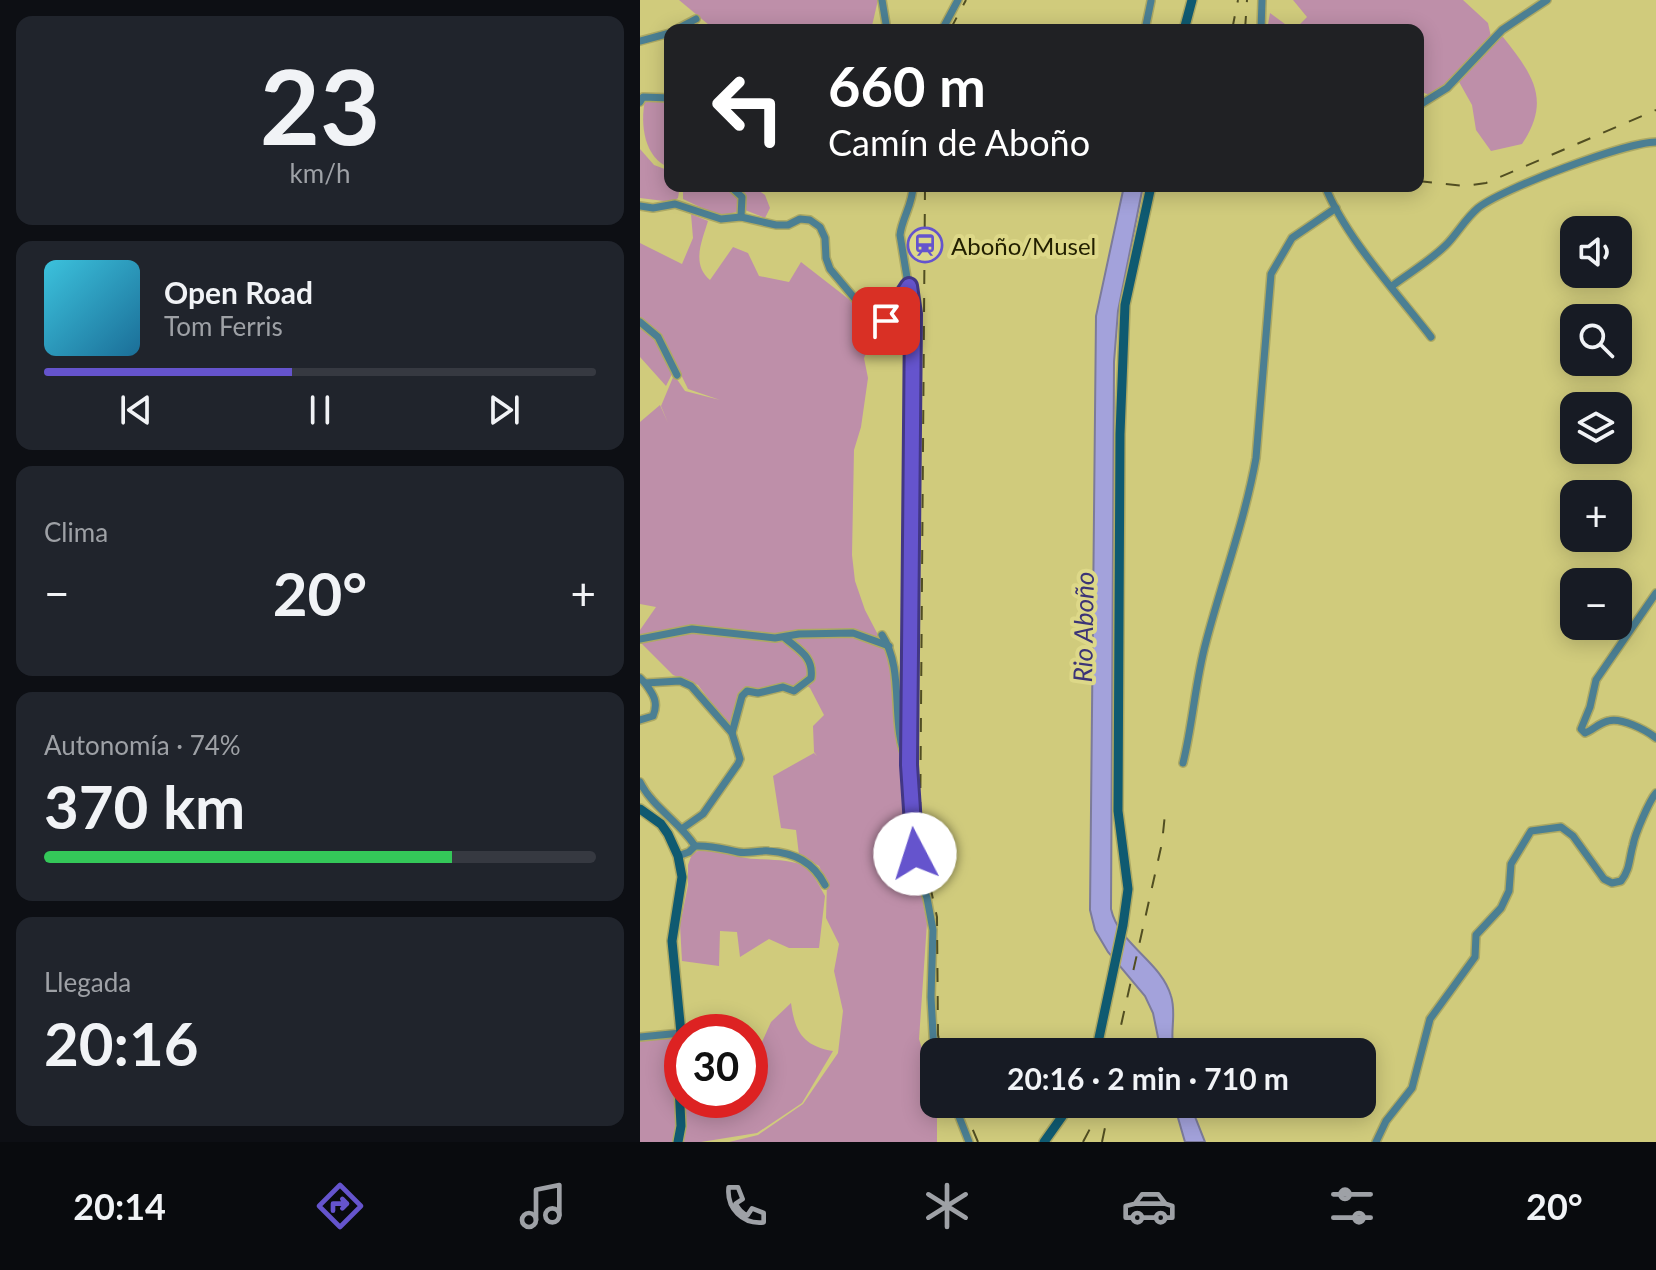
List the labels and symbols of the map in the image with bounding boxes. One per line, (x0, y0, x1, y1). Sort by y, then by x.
station icon: Aboño/Musel (906, 226, 944, 264)
place label: Aboño/Musel (951, 231, 1096, 260)
pin (852, 287, 920, 355)
water label: Rio Aboño (1066, 571, 1100, 683)
position arrow (873, 812, 957, 896)
speed limit sign: 30 (664, 1014, 768, 1118)

